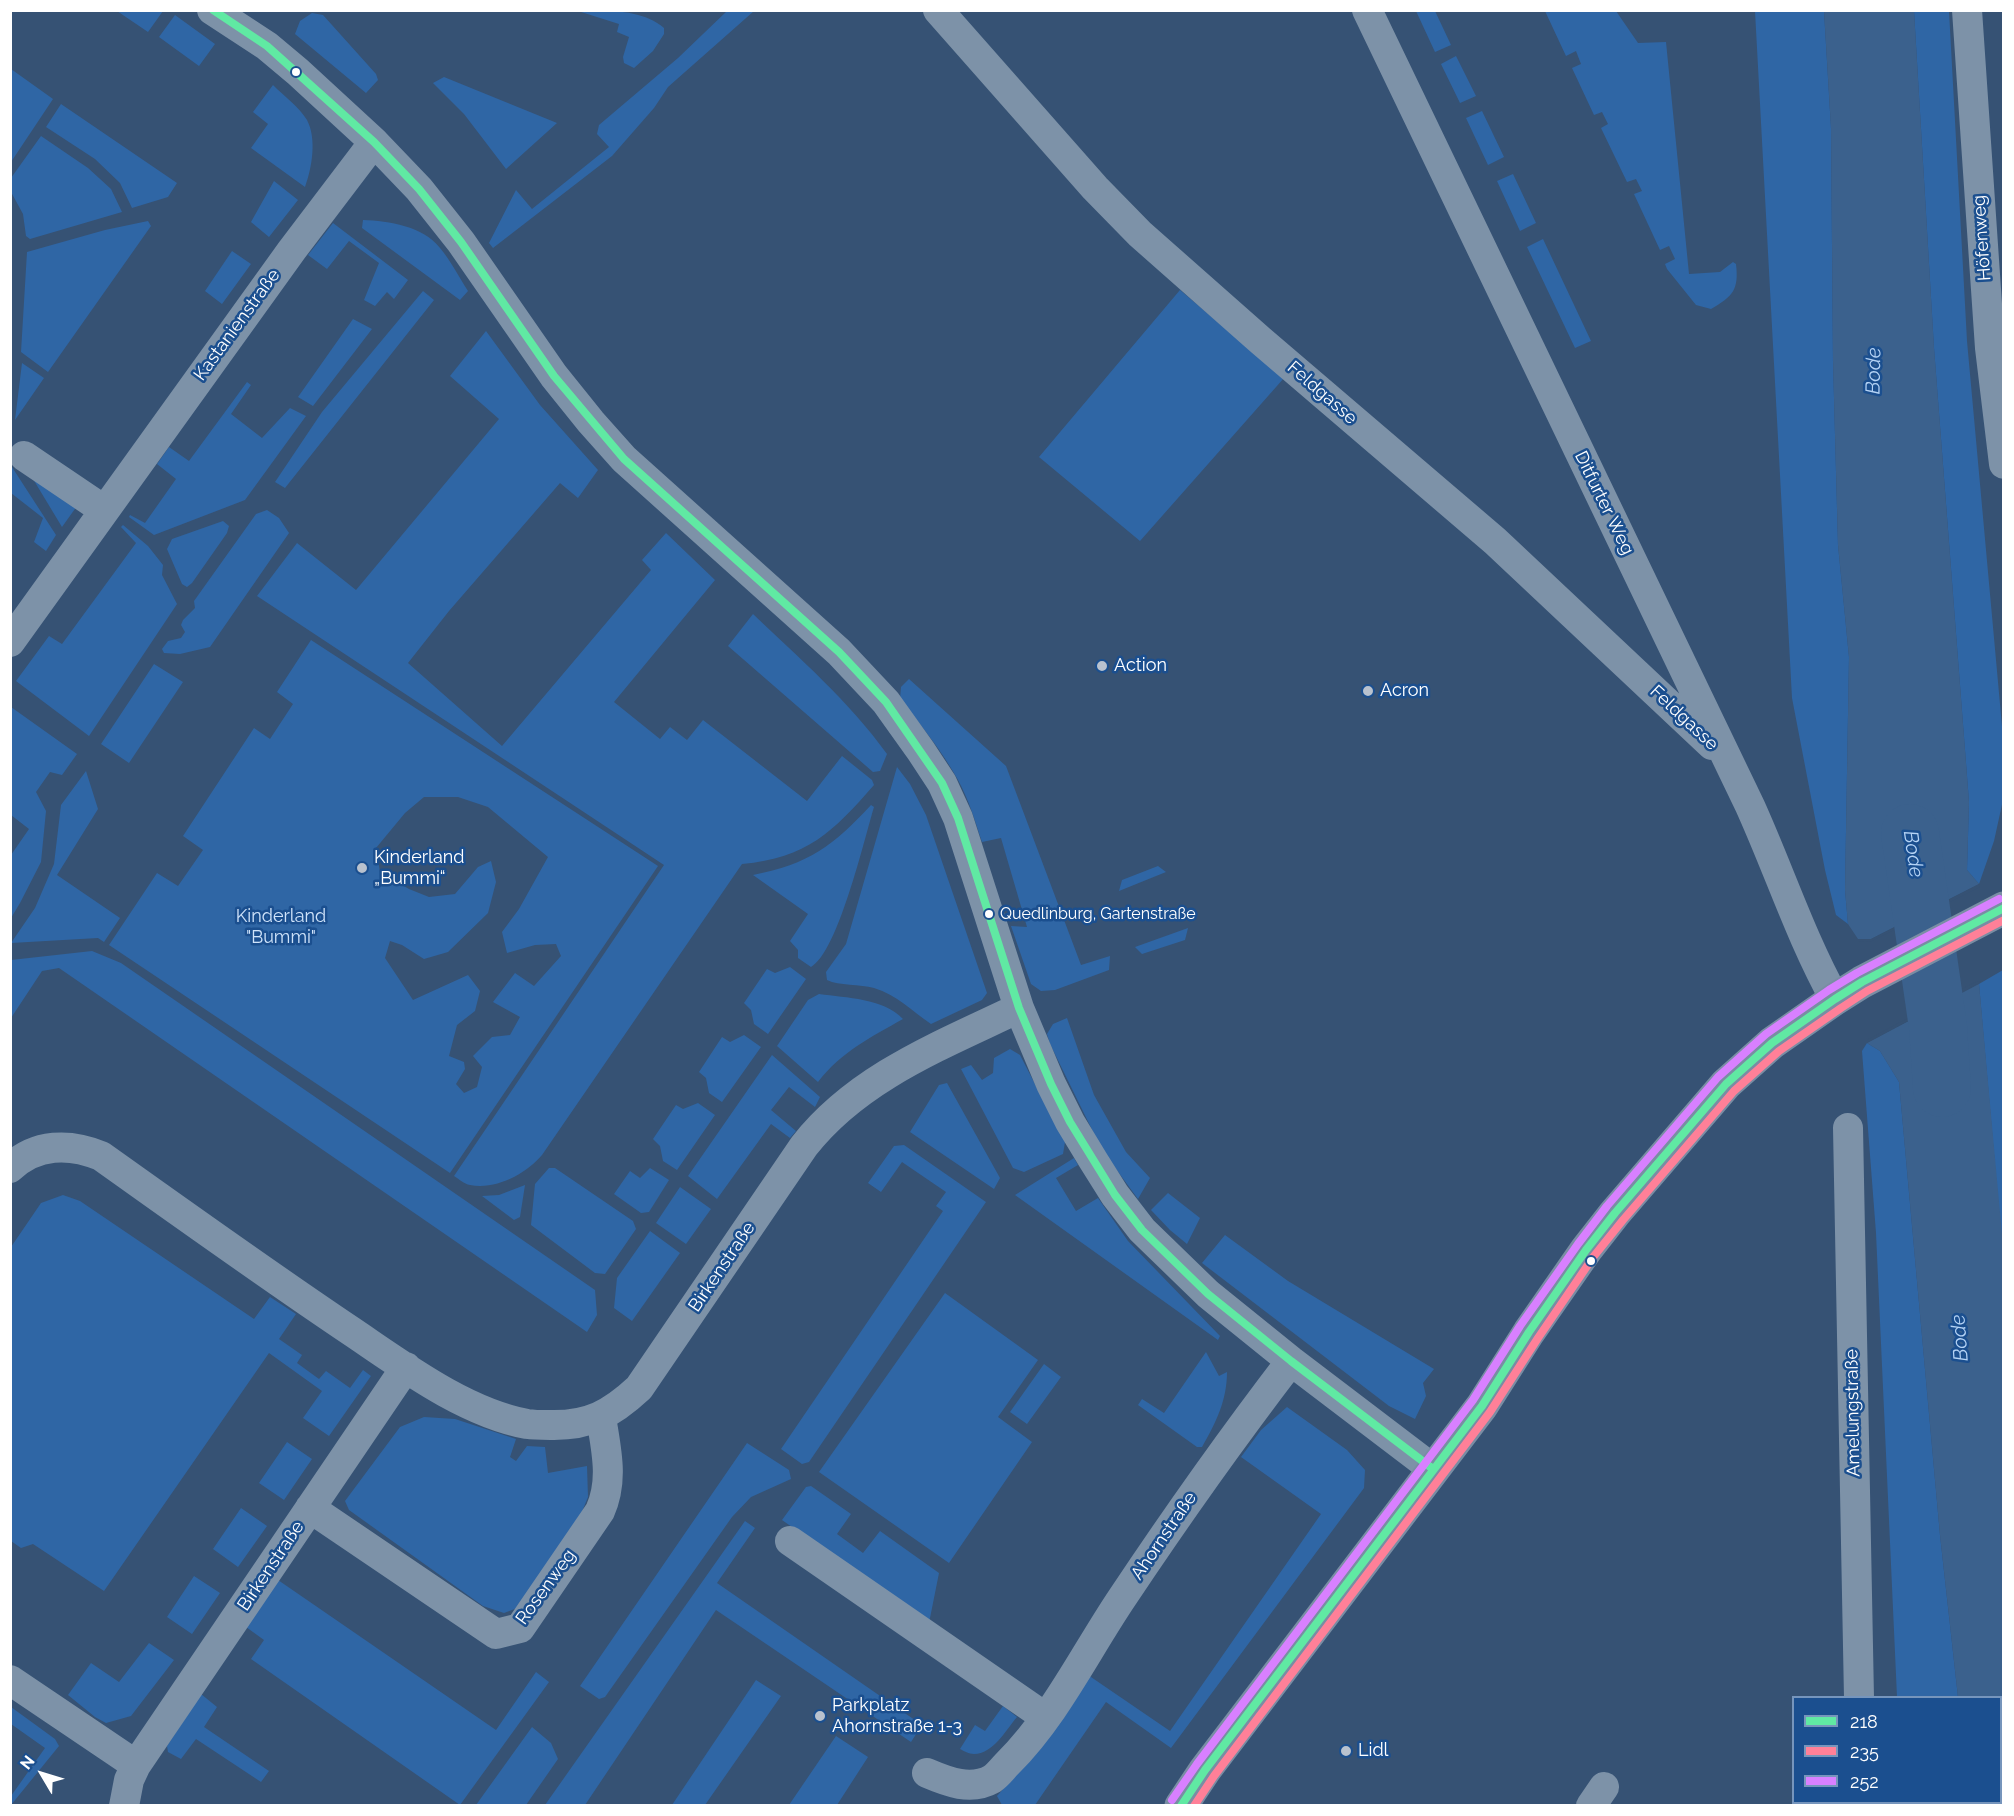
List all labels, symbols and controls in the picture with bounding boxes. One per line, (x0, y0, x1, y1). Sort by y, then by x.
unlabelled marker (290, 66, 302, 78)
street label: Höfenweg (1968, 194, 1996, 282)
street label: Kastanienstraße (189, 265, 285, 385)
water label: Bode (1862, 347, 1886, 395)
street label: Feldgasse (1283, 357, 1361, 429)
street label: Ditfurter Weg (1570, 448, 1638, 558)
place label: Action (1114, 655, 1167, 677)
marker: Action (1095, 659, 1109, 673)
place label: Acron (1380, 680, 1429, 702)
street label: Feldgasse (1645, 681, 1723, 755)
marker: Acron (1361, 684, 1375, 698)
water label: Bode (1898, 829, 1928, 879)
place label: Kinderland „Bummi“ (374, 847, 464, 890)
marker: Kinderland „Bummi“ (355, 861, 369, 875)
place label: Quedlinburg, Gartenstraße (1000, 904, 1196, 924)
park label: Kinderland "Bummi" (236, 906, 326, 948)
marker: Quedlinburg, Gartenstraße (983, 908, 995, 920)
street label: Birkenstraße (684, 1218, 760, 1316)
unlabelled marker (1585, 1255, 1597, 1267)
water label: Bode (1946, 1314, 1974, 1362)
street label: Amelungstraße (1841, 1349, 1865, 1477)
street label: Ahornstraße (1127, 1488, 1201, 1584)
street label: Birkenstraße (233, 1517, 309, 1615)
street label: Rosenweg (511, 1545, 581, 1629)
place label: Parkplatz Ahornstraße 1-3 (832, 1695, 962, 1738)
legend (1792, 1696, 2002, 1804)
marker: Parkplatz Ahornstraße 1-3 (813, 1709, 827, 1723)
text: 218 (1850, 1711, 1878, 1732)
place label: Lidl (1358, 1740, 1389, 1762)
text: 235 (1850, 1741, 1879, 1762)
north arrow (12, 1744, 72, 1804)
marker: Lidl (1339, 1744, 1353, 1758)
text: N (16, 1752, 39, 1773)
text: 252 (1850, 1771, 1879, 1792)

